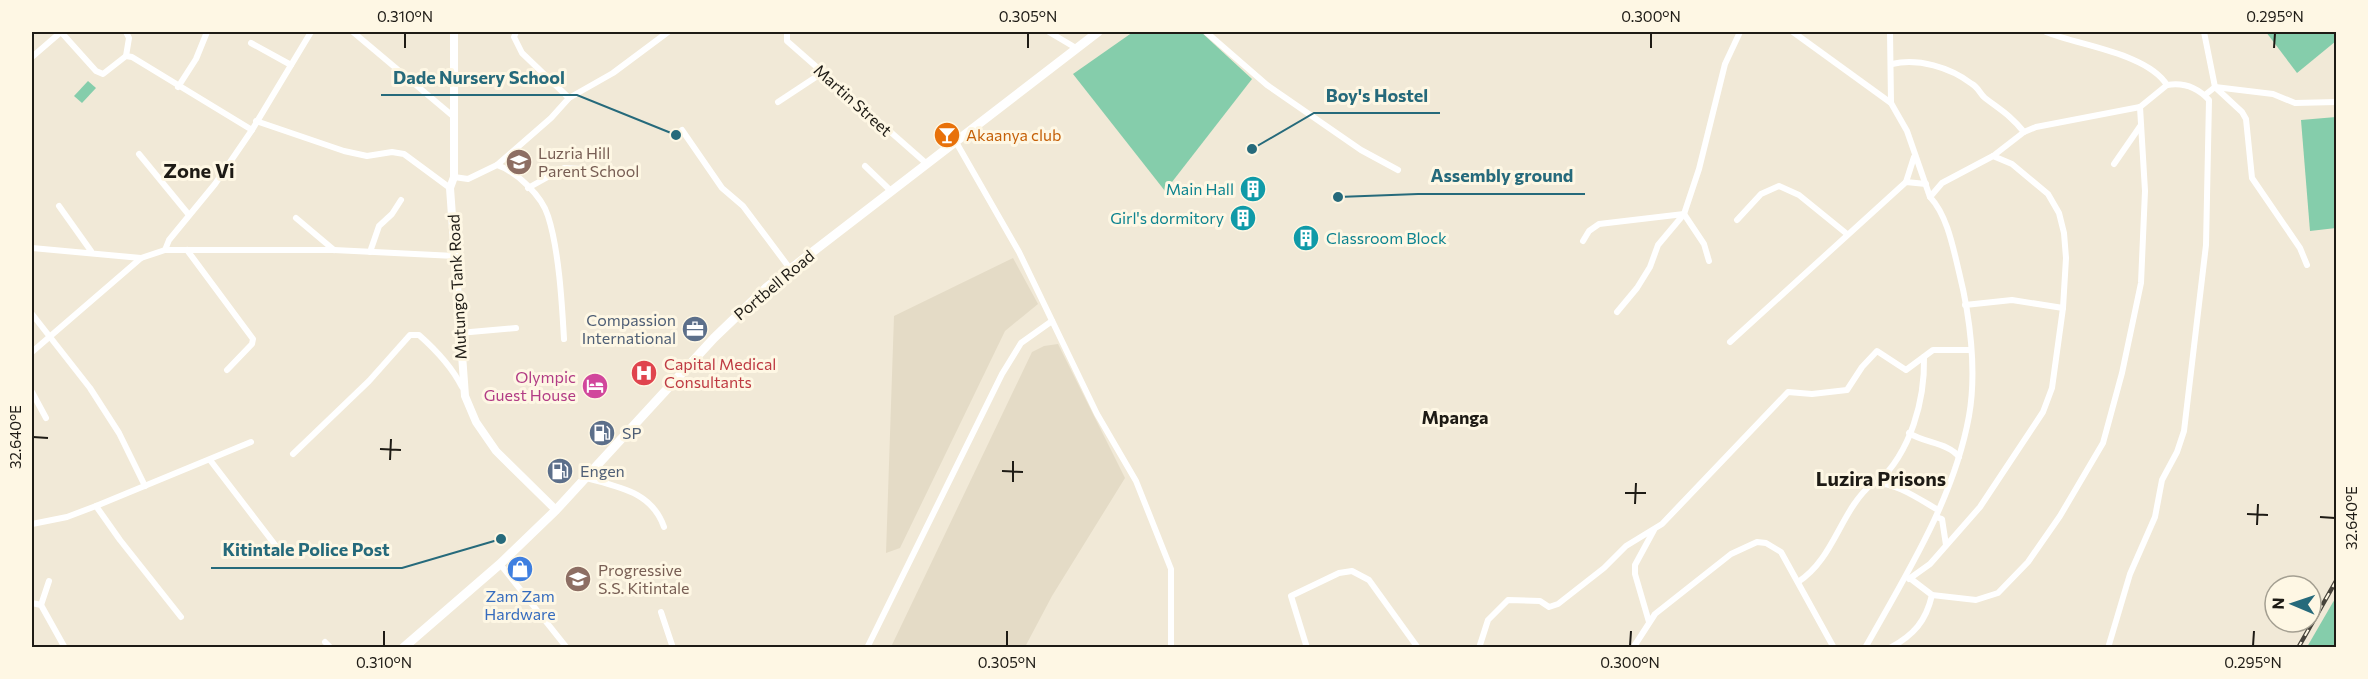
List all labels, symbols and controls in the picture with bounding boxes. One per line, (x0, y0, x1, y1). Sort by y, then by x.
text: 0.310°N (377, 7, 433, 25)
text: 0.305°N (999, 7, 1057, 25)
text: 0.300°N (1621, 7, 1681, 25)
text: 0.295°N (2246, 7, 2304, 25)
callout: Dade Nursery School (381, 59, 577, 95)
street label: Martin Street (811, 60, 896, 140)
text: Dade Nursery School (393, 66, 565, 88)
callout: Boy's Hostel (1314, 77, 1440, 113)
text: Boy's Hostel (1326, 84, 1428, 106)
bar icon: Akaanya club (932, 120, 962, 150)
place label: Akaanya club (966, 125, 1061, 144)
place label: Luzria Hill Parent School (538, 143, 639, 180)
school or university icon: Luzria Hill Parent School (504, 147, 534, 177)
district label: Zone Vi (163, 158, 235, 182)
callout: Assembly ground (1418, 158, 1585, 194)
text: Assembly ground (1431, 164, 1573, 186)
building icon: Main Hall (1238, 174, 1268, 204)
place label: Main Hall (1166, 179, 1234, 198)
building icon: Girl's dormitory (1228, 203, 1258, 233)
place label: Girl's dormitory (1110, 208, 1224, 227)
street label: Mutungo Tank Road (443, 214, 470, 360)
building icon: Classroom Block (1291, 223, 1321, 253)
place label: Classroom Block (1326, 228, 1447, 247)
street label: Portbell Road (730, 246, 818, 324)
place label: Compassion International (582, 310, 676, 347)
office icon: Compassion International (680, 314, 710, 344)
place label: Capital Medical Consultants (664, 354, 776, 391)
hospital icon: Capital Medical Consultants (629, 358, 659, 388)
place label: Olympic Guest House (484, 367, 576, 404)
hotel icon: Olympic Guest House (580, 371, 610, 401)
text: 32.640°E (6, 405, 24, 469)
district label: Mpanga (1421, 406, 1489, 428)
fuel station icon: SP (587, 418, 617, 448)
place label: SP (622, 423, 641, 442)
fuel station icon: Engen (545, 456, 575, 486)
place label: Engen (580, 461, 625, 480)
district label: Luzira Prisons (1816, 466, 1946, 490)
text: 32.640°E (2342, 486, 2360, 550)
callout: Kitintale Police Post (211, 532, 402, 568)
text: Kitintale Police Post (222, 538, 390, 560)
shop icon: Zam Zam Hardware (505, 554, 535, 584)
place label: Progressive S.S. Kitintale (598, 560, 690, 597)
school or university icon: Progressive S.S. Kitintale (563, 564, 593, 594)
north arrow (2263, 574, 2323, 634)
place label: Zam Zam Hardware (484, 586, 556, 623)
text: N (2268, 597, 2287, 610)
text: 0.310°N (356, 653, 412, 671)
text: 0.305°N (978, 653, 1036, 671)
text: 0.300°N (1600, 653, 1660, 671)
text: 0.295°N (2224, 653, 2282, 671)

